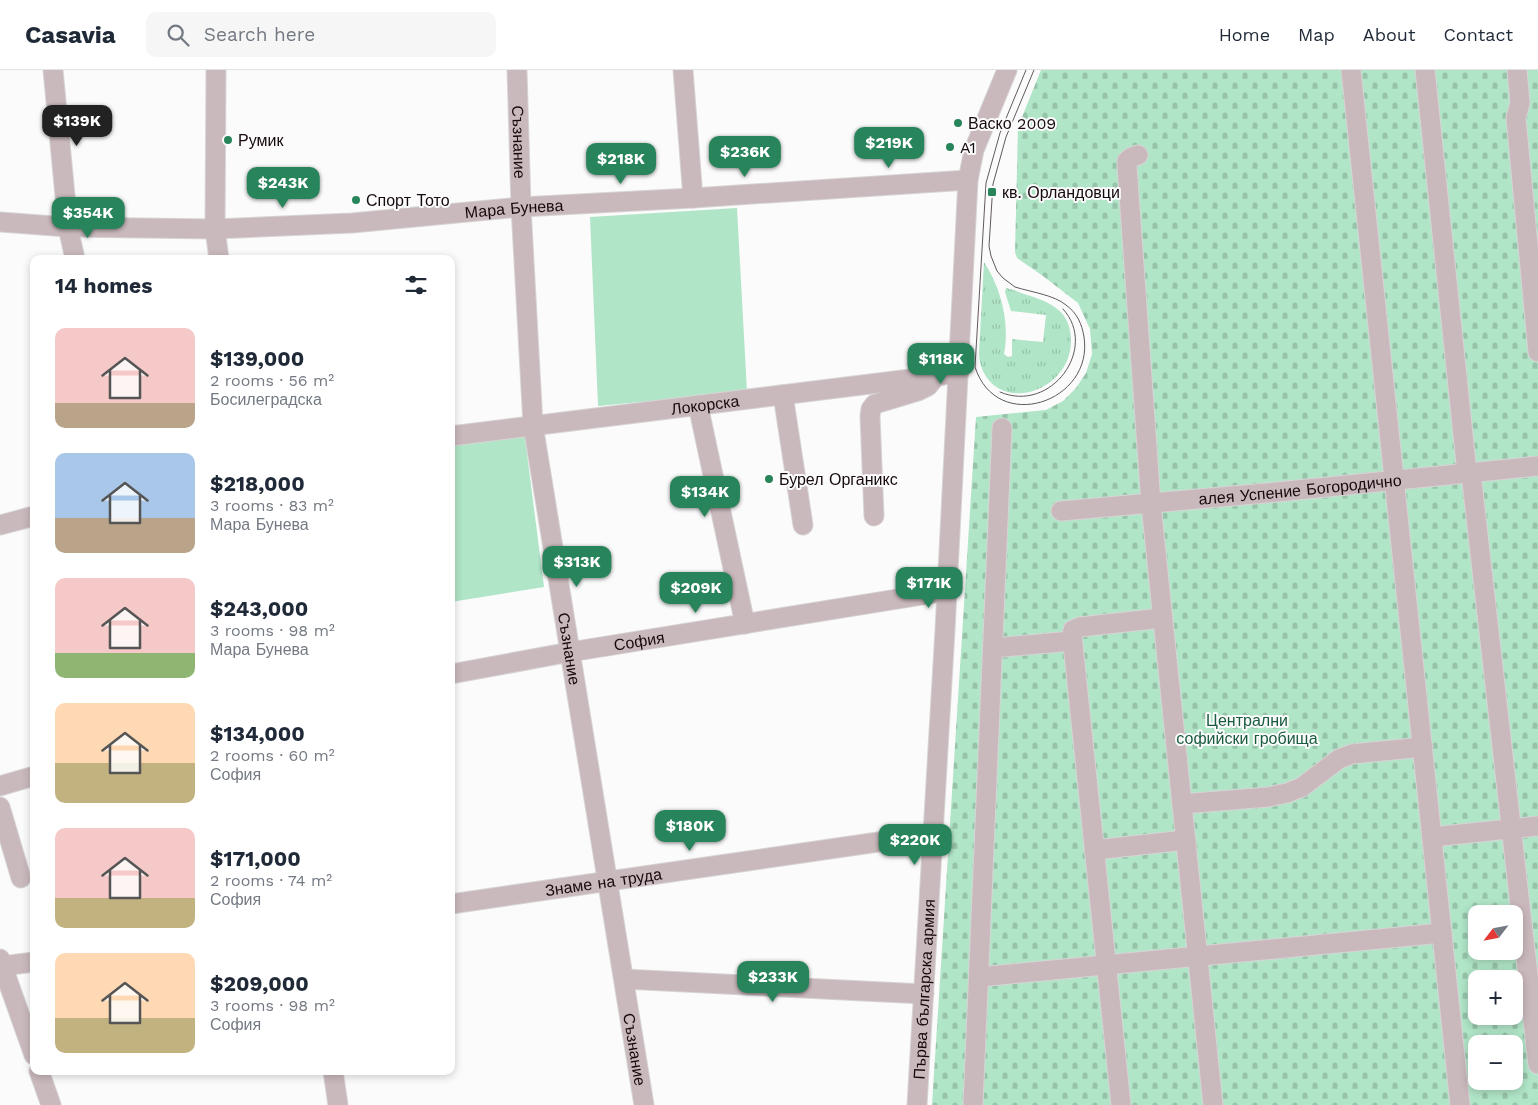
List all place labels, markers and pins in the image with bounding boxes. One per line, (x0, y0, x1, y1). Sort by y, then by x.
pin: $139K (42, 104, 112, 147)
place label: Васко 2009 (968, 114, 1056, 133)
marker: Васко 2009 (952, 117, 964, 129)
pin: $219K (854, 126, 924, 169)
place label: Румик (238, 131, 284, 150)
marker: Румик (222, 134, 234, 146)
pin: $236K (710, 136, 780, 178)
place label: A1 (960, 138, 976, 157)
marker: A1 (944, 141, 956, 153)
pin: $218K (586, 142, 656, 185)
pin: $243K (248, 166, 318, 209)
place label: кв. Орландовци (1002, 183, 1120, 202)
marker: кв. Орландовци (986, 186, 998, 198)
place label: Спорт Тото (366, 191, 450, 210)
marker: Спорт Тото (350, 194, 362, 206)
pin: $354K (53, 196, 123, 239)
pin: $118K (906, 342, 976, 385)
place label: Бурел Органикс (779, 470, 898, 489)
marker: Бурел Органикс (763, 473, 775, 485)
pin: $134K (670, 476, 740, 518)
pin: $313K (542, 546, 612, 588)
pin: $171K (894, 566, 964, 609)
pin: $209K (661, 572, 731, 614)
pin: $180K (655, 810, 725, 852)
pin: $220K (880, 824, 950, 866)
pin: $233K (738, 960, 808, 1003)

